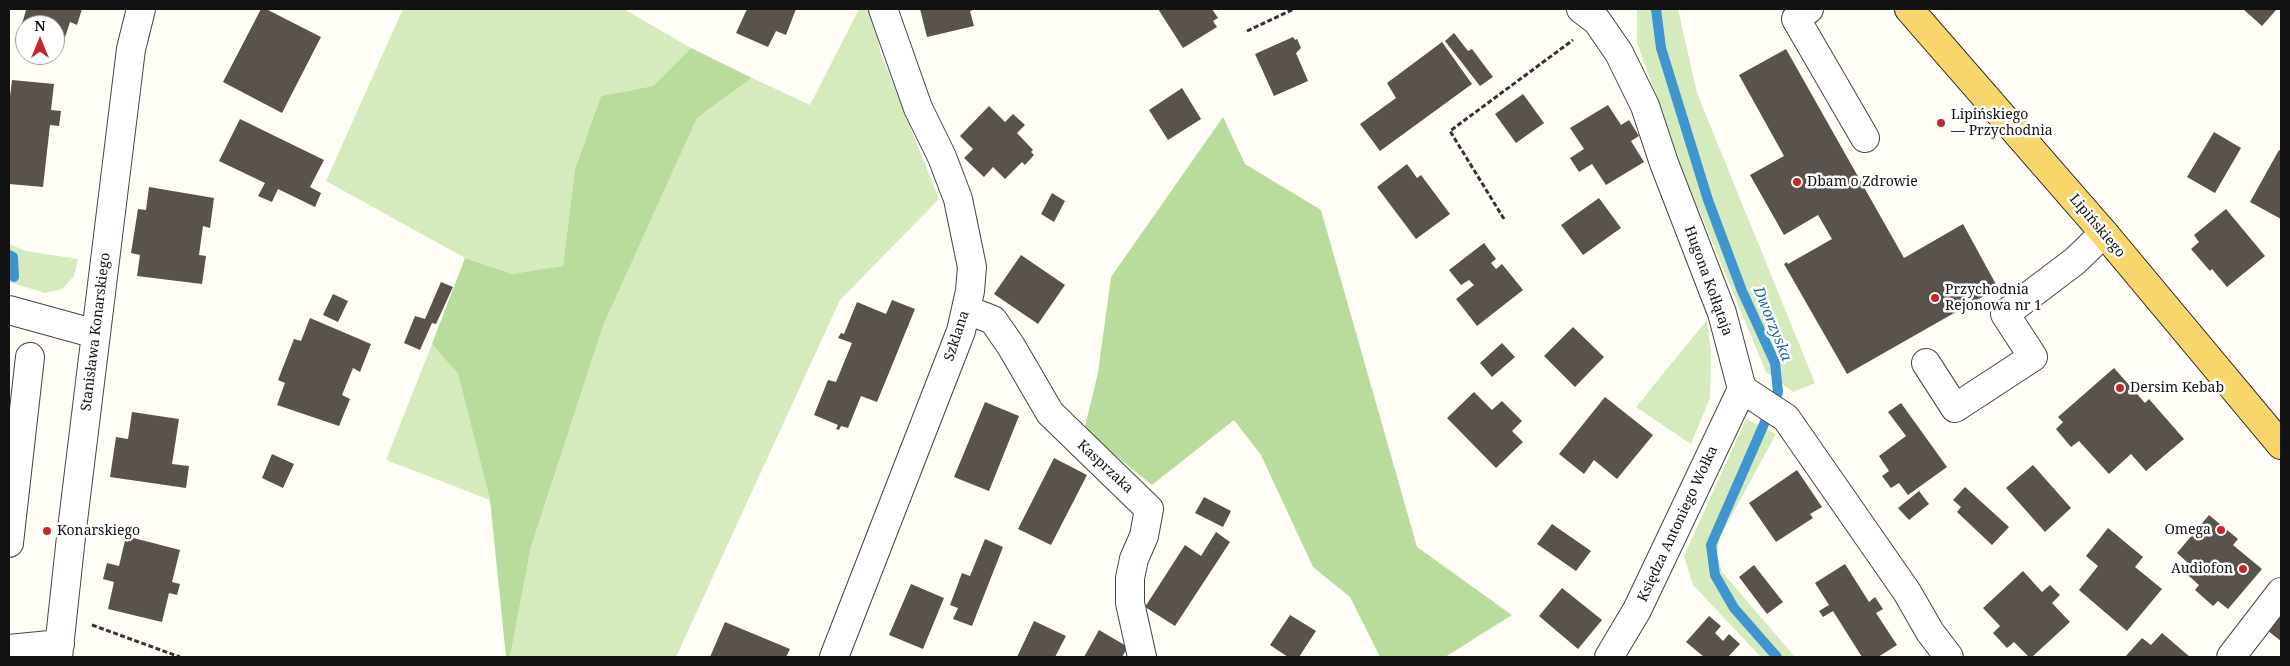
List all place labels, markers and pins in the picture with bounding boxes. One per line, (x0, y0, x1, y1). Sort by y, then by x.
place label: Lipińskiego — Przychodnia (1951, 107, 2053, 140)
marker: Lipińskiego — Przychodnia (1935, 117, 1947, 129)
place label: Dbam o Zdrowie (1807, 174, 1918, 190)
marker: Dbam o Zdrowie (1791, 176, 1803, 188)
place label: Przychodnia Rejonowa nr 1 (1945, 282, 2042, 314)
marker: Przychodnia Rejonowa nr 1 (1929, 292, 1941, 304)
place label: Dersim Kebab (2130, 380, 2224, 396)
marker: Dersim Kebab (2114, 382, 2126, 394)
place label: Omega (2164, 522, 2211, 538)
place label: Konarskiego (57, 523, 140, 539)
marker: Omega (2215, 524, 2227, 536)
marker: Konarskiego (41, 525, 53, 537)
place label: Audiofon (2171, 561, 2233, 577)
marker: Audiofon (2237, 563, 2249, 575)

